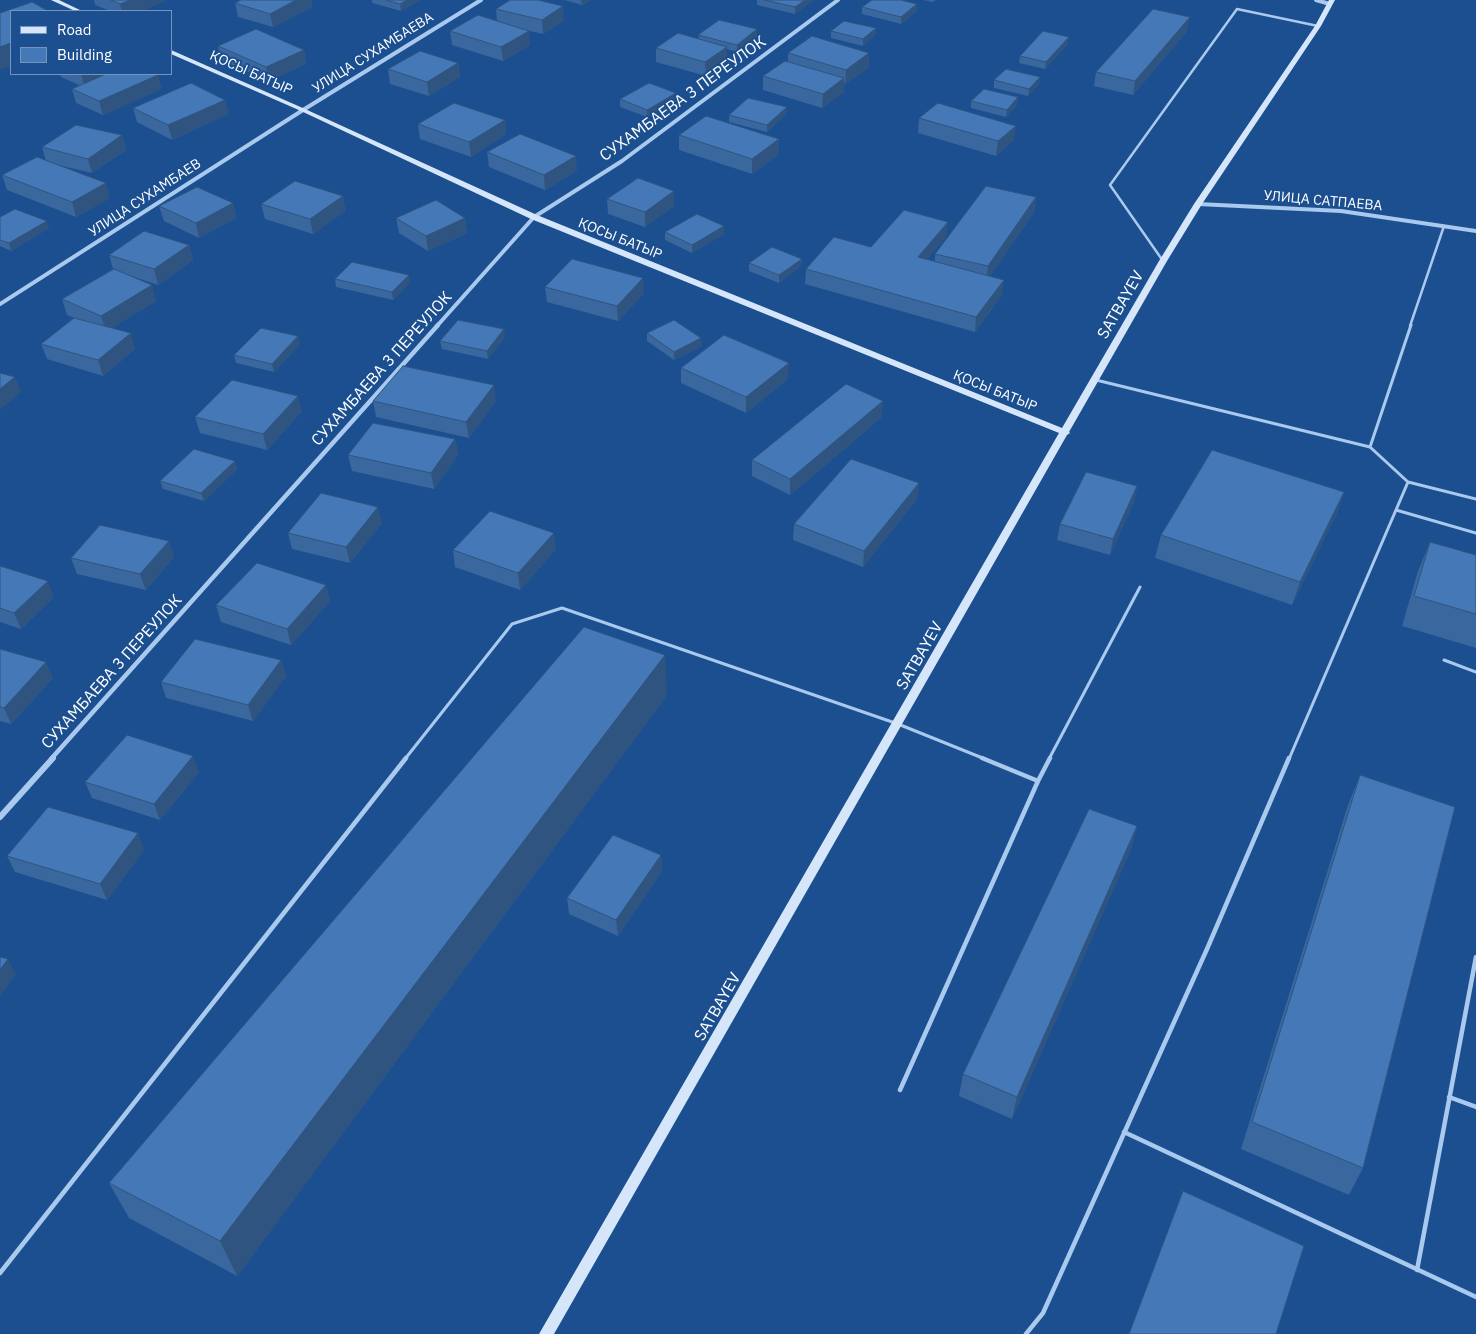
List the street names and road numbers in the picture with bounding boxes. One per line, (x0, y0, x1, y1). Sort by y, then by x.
street label: УЛИЦА СУХАМБАЕВА (309, 9, 437, 97)
street label: СУХАМБАЕВА 3 ПЕРЕУЛОК (596, 32, 770, 166)
street label: ҚОСЫ БАТЫР (207, 47, 295, 99)
street label: УЛИЦА СУХАМБАЕВ (86, 155, 204, 241)
street label: УЛИЦА САТПАЕВА (1263, 187, 1383, 215)
street label: ҚОСЫ БАТЫР (576, 215, 664, 263)
street label: SATBAYEV (1094, 267, 1148, 343)
street label: СУХАМБАЕВА 3 ПЕРЕУЛОК (308, 288, 456, 450)
street label: ҚОСЫ БАТЫР (951, 367, 1039, 415)
street label: СУХАМБАЕВА 3 ПЕРЕУЛОК (38, 591, 186, 753)
street label: SATBAYEV (893, 618, 947, 694)
street label: SATBAYEV (691, 969, 745, 1045)

